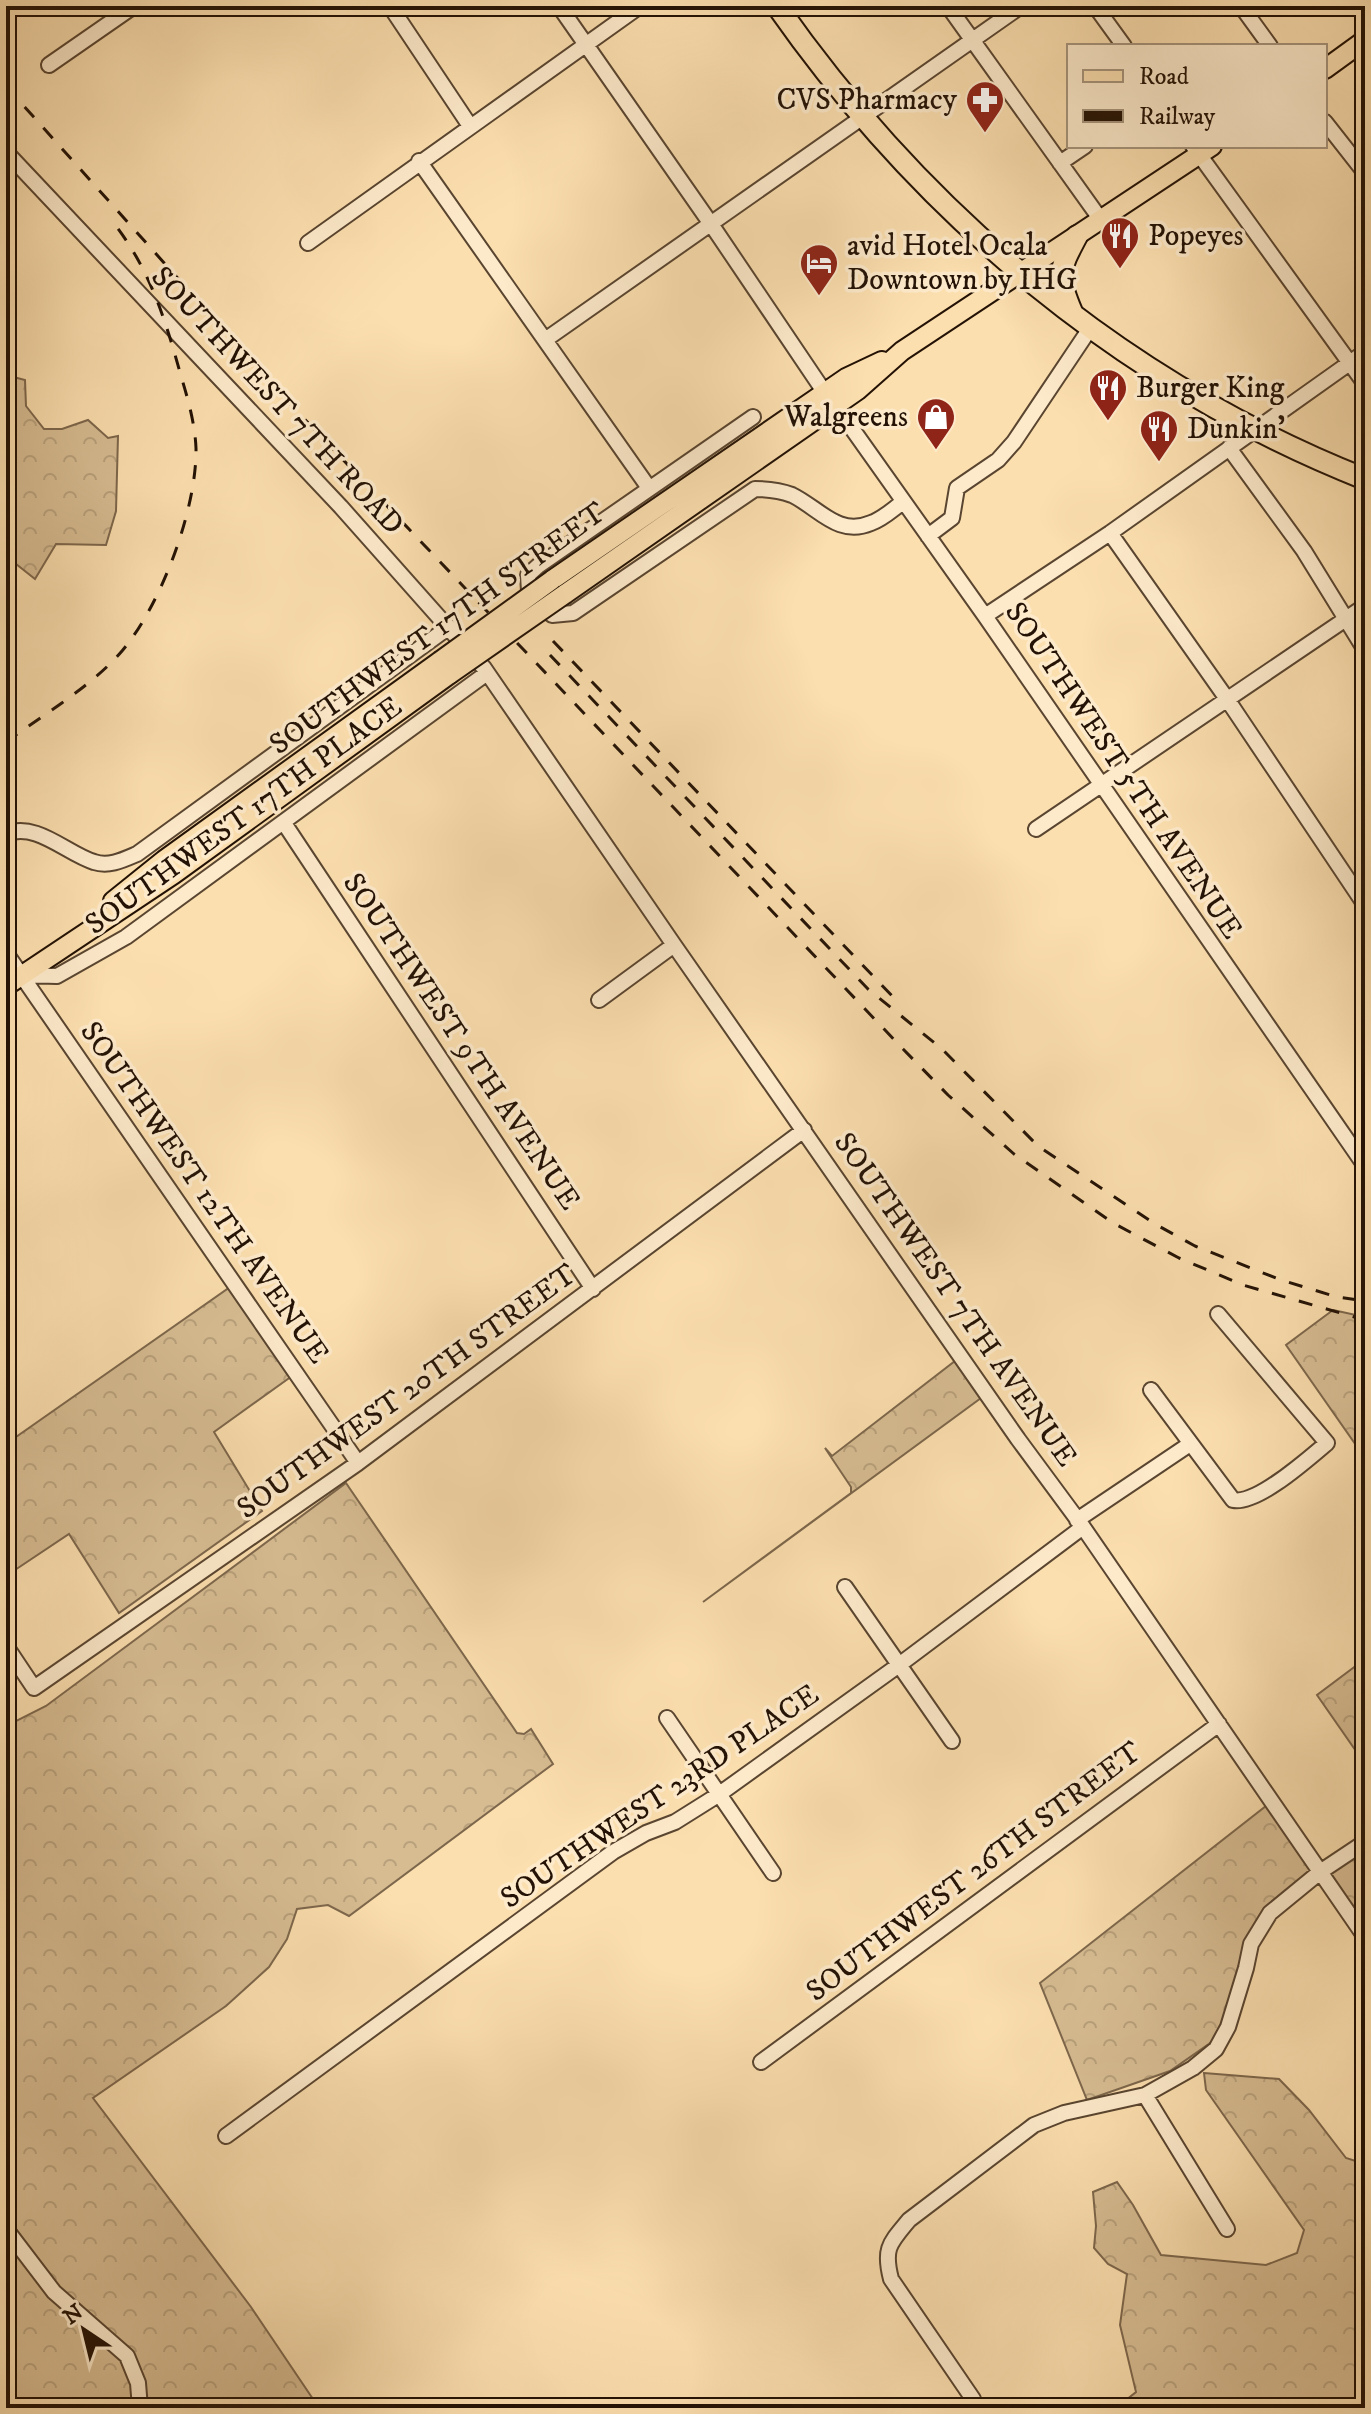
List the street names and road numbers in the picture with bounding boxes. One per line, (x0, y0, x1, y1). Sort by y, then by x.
street label: SOUTHWEST 7TH ROAD (143, 259, 411, 543)
street label: SOUTHWEST 17TH STREET (263, 494, 613, 763)
street label: SOUTHWEST 5TH AVENUE (996, 596, 1250, 946)
street label: SOUTHWEST 17TH PLACE (78, 689, 410, 943)
street label: SOUTHWEST 9TH AVENUE (334, 866, 588, 1218)
street label: SOUTHWEST 12TH AVENUE (71, 1015, 337, 1371)
street label: SOUTHWEST 7TH AVENUE (825, 1126, 1085, 1474)
street label: SOUTHWEST 20TH STREET (230, 1256, 584, 1528)
street label: SOUTHWEST 23RD PLACE (494, 1677, 826, 1917)
street label: SOUTHWEST 26TH STREET (799, 1734, 1149, 2010)

